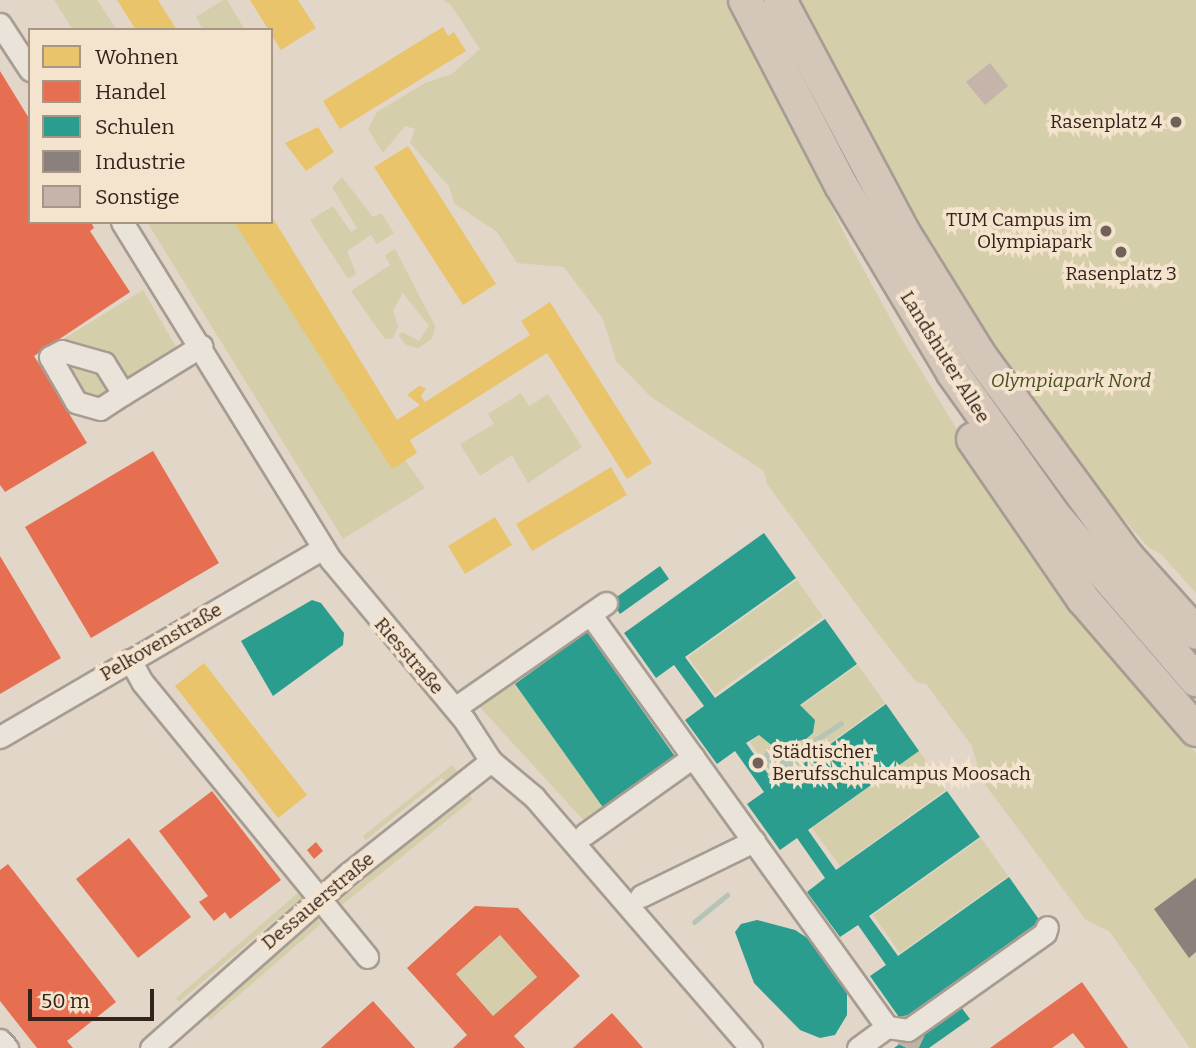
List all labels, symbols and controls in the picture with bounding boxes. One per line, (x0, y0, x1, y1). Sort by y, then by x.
legend (28, 28, 273, 224)
text: Wohnen (95, 44, 178, 70)
text: Handel (95, 79, 166, 105)
place label: Rasenplatz 4 (1050, 111, 1162, 133)
text: Schulen (95, 114, 175, 140)
marker: Rasenplatz 4 (1168, 114, 1184, 130)
text: Industrie (95, 149, 186, 175)
text: Sonstige (95, 184, 180, 210)
place label: TUM Campus im Olympiapark (946, 209, 1092, 253)
marker: TUM Campus im Olympiapark (1098, 223, 1114, 239)
marker: Rasenplatz 3 (1113, 244, 1129, 260)
place label: Rasenplatz 3 (1065, 263, 1177, 285)
street label: Landshuter Allee (895, 287, 995, 427)
park label: Olympiapark Nord (991, 370, 1151, 392)
street label: Pelkovenstraße (96, 598, 226, 686)
street label: Riesstraße (370, 613, 448, 699)
place label: Städtischer Berufsschulcampus Moosach (772, 741, 1031, 785)
marker: Städtischer Berufsschulcampus Moosach (750, 755, 766, 771)
street label: Dessauerstraße (257, 847, 379, 955)
scale bar (32, 974, 158, 1018)
text: 50 m (41, 988, 90, 1014)

